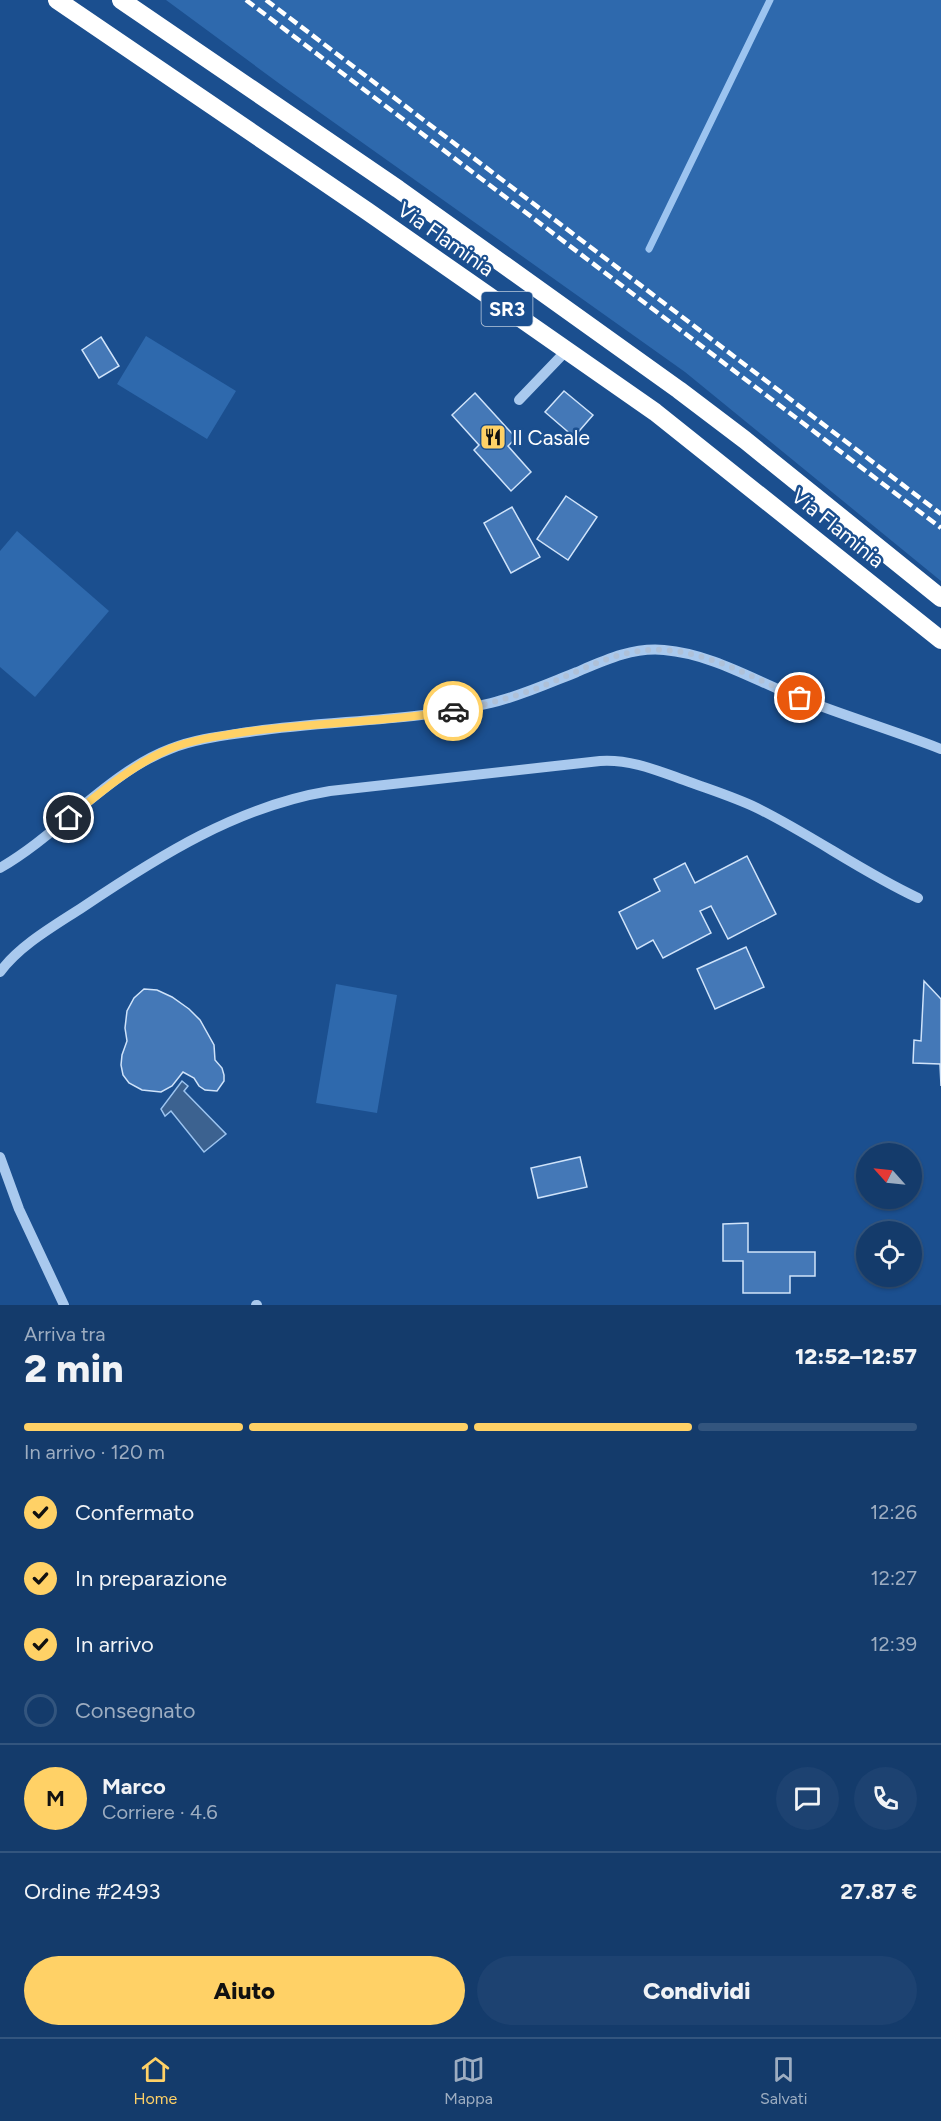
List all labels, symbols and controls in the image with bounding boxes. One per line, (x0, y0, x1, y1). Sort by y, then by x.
street label: Via Flaminia (393, 197, 499, 281)
road number: SR3 (482, 292, 532, 326)
restaurant icon: Il Casale (478, 422, 508, 452)
place label: Il Casale (512, 425, 590, 450)
street label: Via Flaminia (787, 483, 889, 573)
pin (774, 672, 825, 723)
courier (423, 681, 483, 741)
icon: bag (783, 681, 816, 714)
icon: car (437, 695, 470, 728)
pin (43, 792, 94, 843)
icon: home (52, 801, 85, 834)
north arrow (856, 1143, 922, 1209)
map controls (856, 1143, 922, 1287)
button: locate (856, 1221, 922, 1287)
text: Arriva tra (24, 1322, 106, 1346)
text: 12:52–12:57 (795, 1343, 917, 1370)
text: 2 min (24, 1345, 124, 1392)
text: In arrivo · 120 m (24, 1440, 165, 1464)
icon: check (24, 1496, 57, 1529)
text: Confermato (75, 1499, 194, 1526)
text: 12:26 (870, 1500, 917, 1524)
icon: check (24, 1562, 57, 1595)
text: In preparazione (75, 1565, 227, 1592)
text: 12:27 (871, 1566, 917, 1590)
icon: check (24, 1628, 57, 1661)
text: In arrivo (75, 1631, 154, 1658)
text: 12:39 (870, 1632, 917, 1656)
text: Consegnato (75, 1697, 196, 1724)
button: chat (776, 1767, 839, 1830)
button: phone (854, 1767, 917, 1830)
text: Marco (102, 1773, 166, 1800)
text: M (46, 1785, 65, 1812)
text: Corriere · 4.6 (102, 1800, 218, 1824)
text: Ordine #2493 (24, 1878, 160, 1905)
text: 27.87 € (840, 1878, 917, 1905)
button: Aiuto (24, 1956, 465, 2025)
button: Condividi (477, 1956, 917, 2025)
tab: Home (134, 2053, 177, 2108)
tab: Mappa (444, 2053, 493, 2108)
tab: Salvati (760, 2053, 808, 2108)

